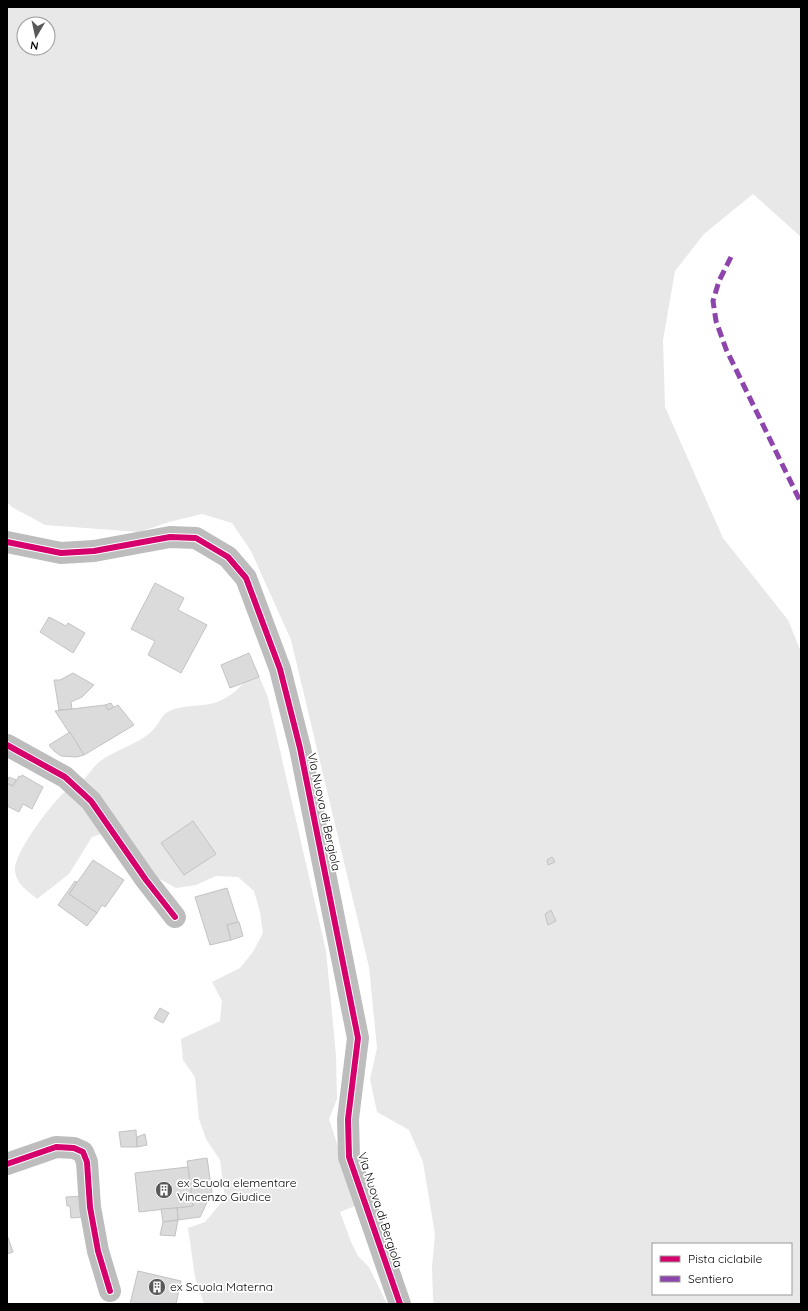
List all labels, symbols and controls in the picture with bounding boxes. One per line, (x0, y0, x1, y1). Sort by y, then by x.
north arrow (16, 16, 56, 56)
text: N (29, 38, 40, 53)
street label: Via Nuova di Bergiola (305, 752, 344, 872)
street label: Via Nuova di Bergiola (355, 1150, 406, 1269)
place label: ex Scuola elementare Vincenzo Giudice (177, 1175, 297, 1204)
building icon: ex Scuola elementare Vincenzo Giudice (154, 1180, 174, 1200)
legend (652, 1243, 792, 1295)
text: Pista ciclabile (688, 1251, 762, 1266)
text: Sentiero (688, 1271, 733, 1286)
building icon: ex Scuola Materna (147, 1277, 167, 1297)
place label: ex Scuola Materna (170, 1279, 273, 1294)

